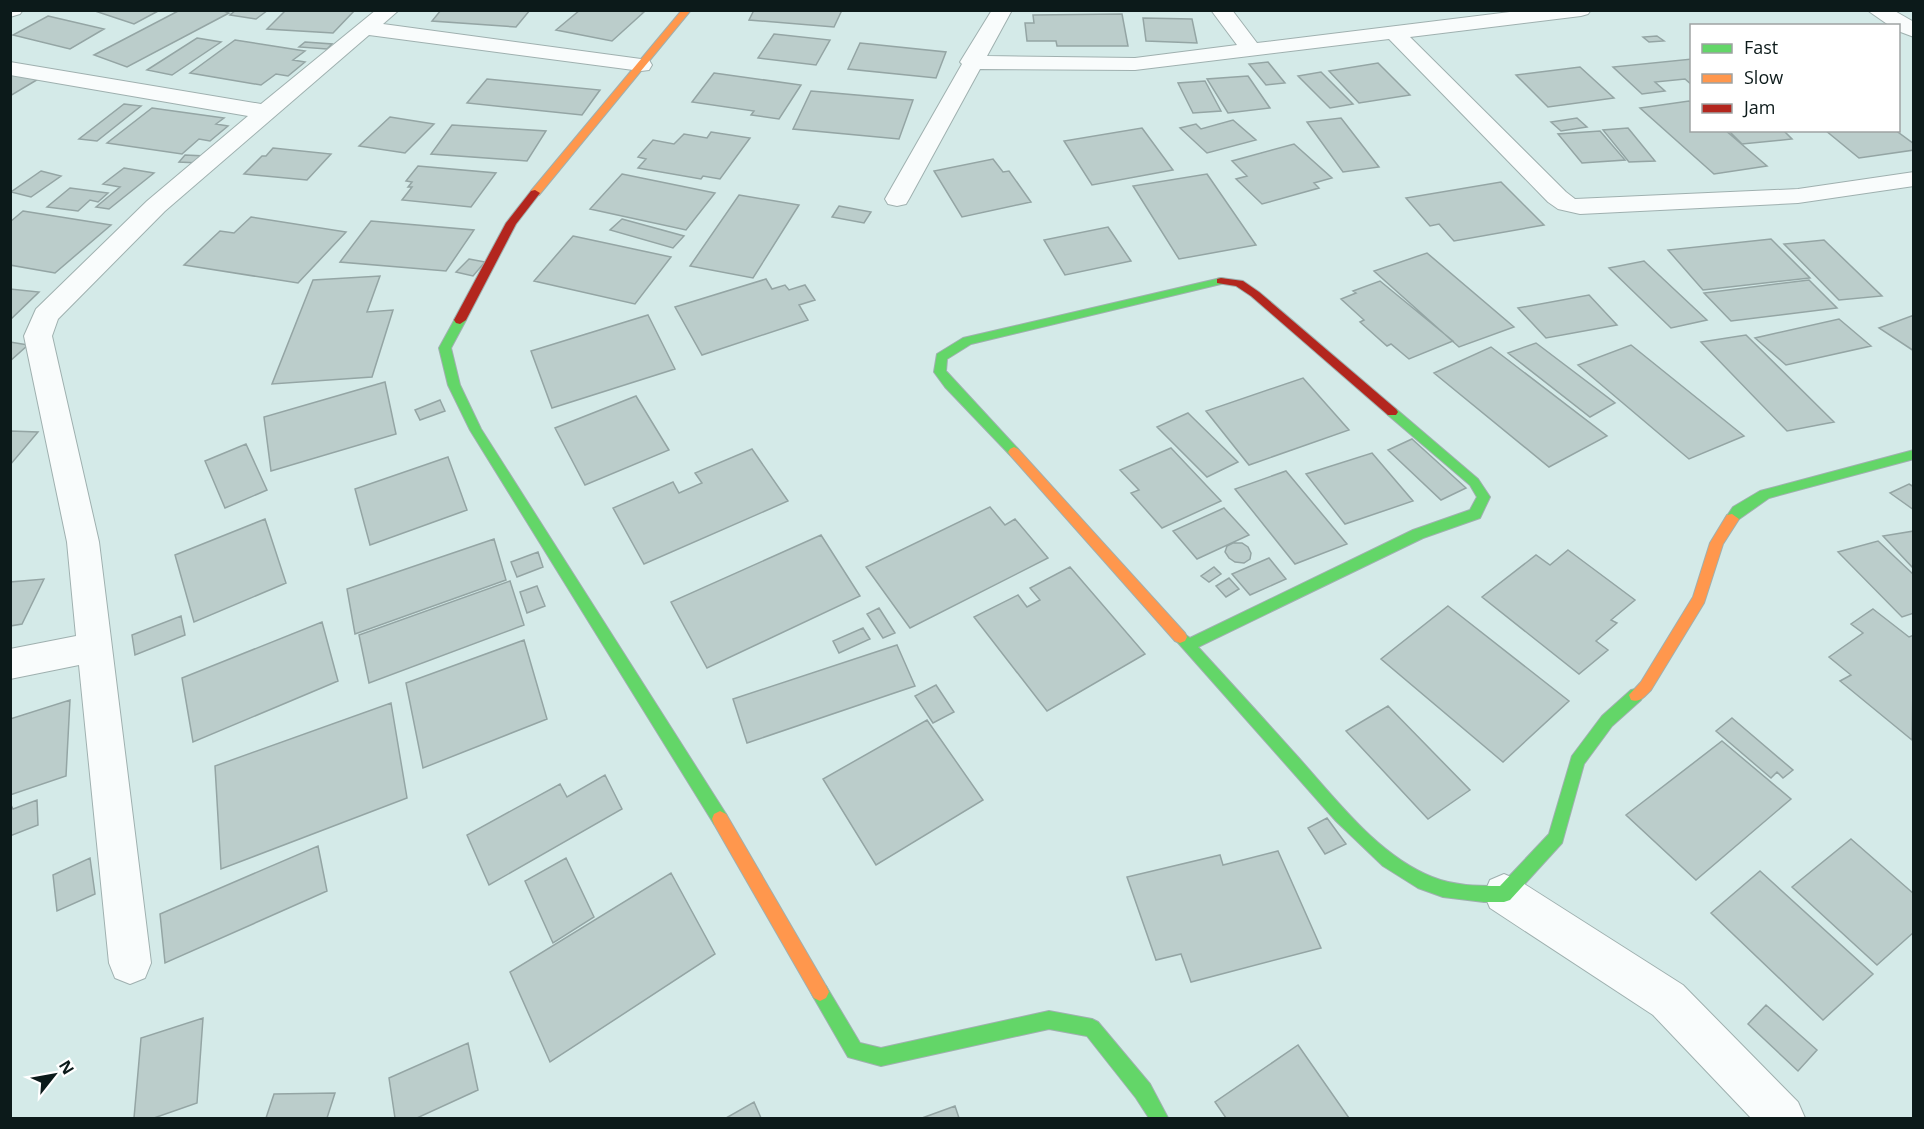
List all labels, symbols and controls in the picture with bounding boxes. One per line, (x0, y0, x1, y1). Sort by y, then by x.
legend (1690, 24, 1900, 132)
text: Fast (1744, 35, 1778, 59)
text: Slow (1744, 65, 1783, 89)
text: Jam (1742, 95, 1776, 119)
north arrow (24, 1045, 84, 1105)
text: N (54, 1056, 80, 1079)

